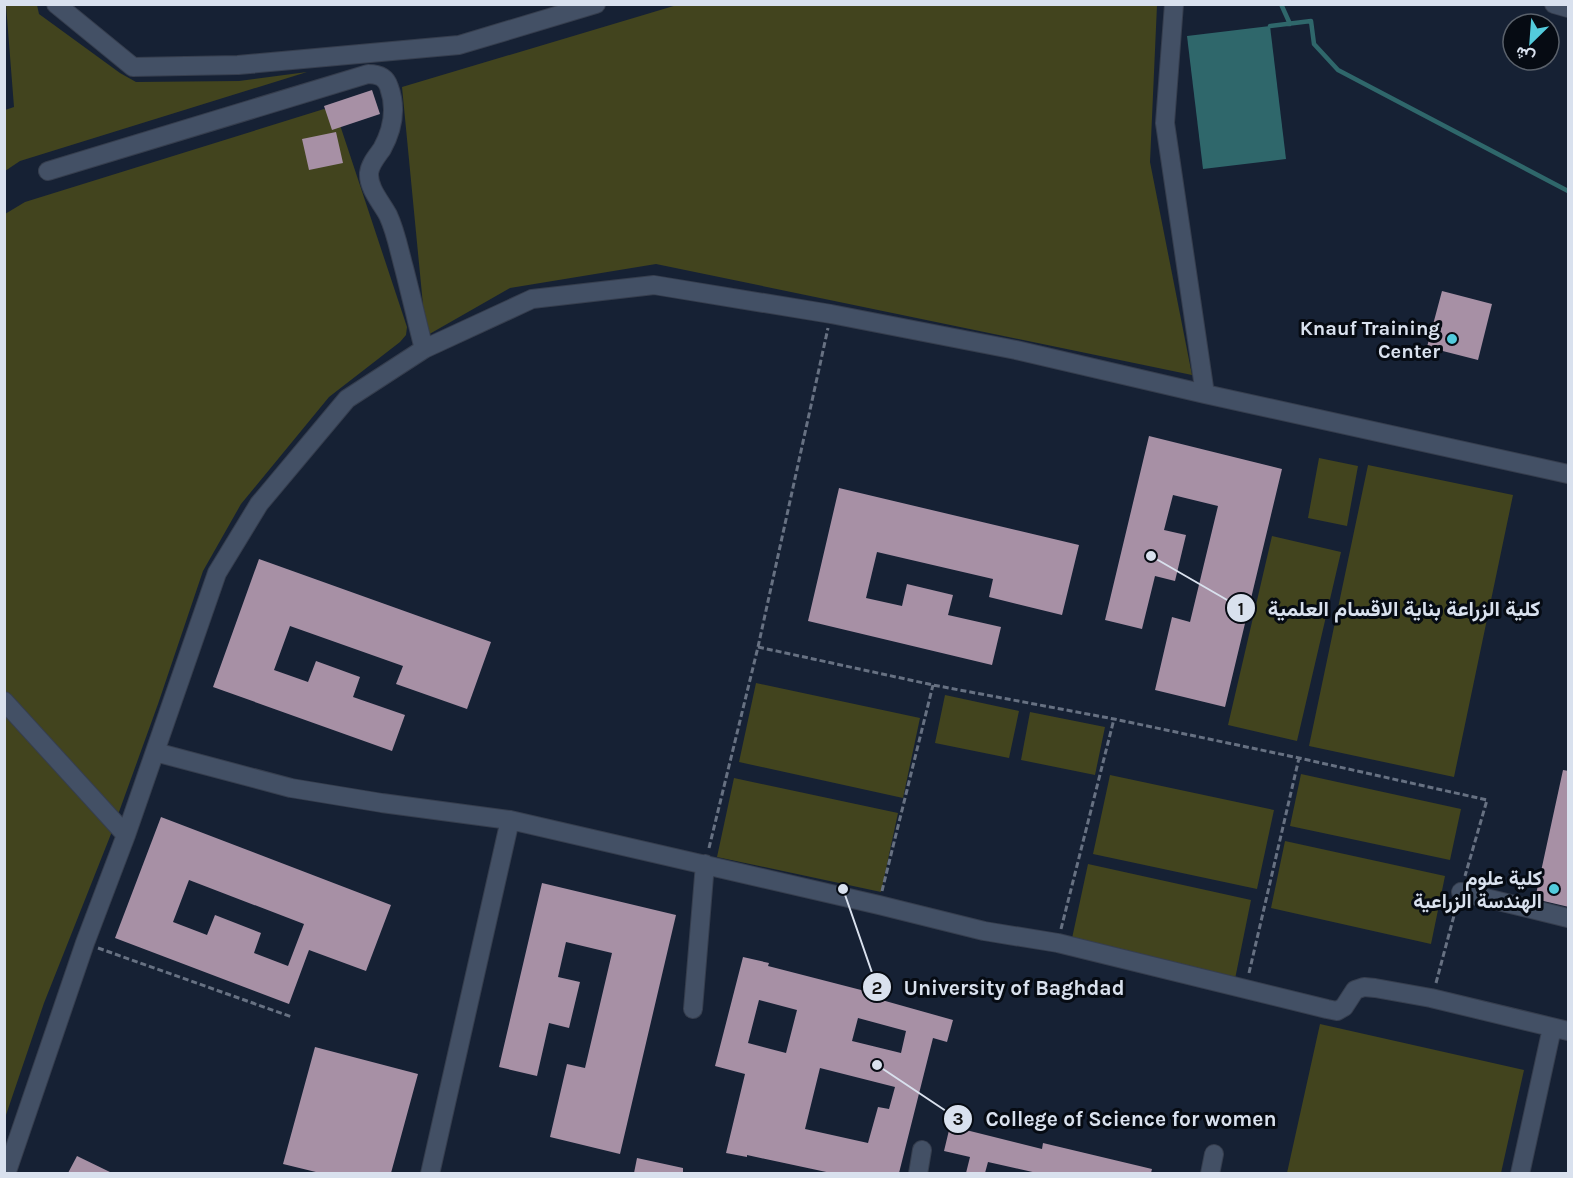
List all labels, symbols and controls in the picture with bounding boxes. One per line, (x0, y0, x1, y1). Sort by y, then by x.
north arrow (1501, 12, 1561, 72)
text: ش (1512, 42, 1538, 68)
place label: Knauf Training Center (1300, 317, 1440, 363)
marker: Knauf Training Center (1445, 332, 1459, 346)
callout: كلية الزراعة بناية الاقسام العلمية (1226, 589, 1552, 628)
text: كلية الزراعة بناية الاقسام العلمية (1268, 597, 1540, 623)
text: 1 (1238, 598, 1244, 620)
place label: كلية علوم الهندسة الزراعية (1413, 867, 1542, 914)
marker: كلية علوم الهندسة الزراعية (1547, 882, 1561, 896)
callout: University of Baghdad (862, 968, 1137, 1007)
text: University of Baghdad (903, 976, 1125, 1000)
text: 2 (872, 977, 882, 999)
callout: College of Science for women (943, 1099, 1288, 1138)
text: College of Science for women (986, 1107, 1276, 1131)
text: 3 (952, 1108, 964, 1130)

